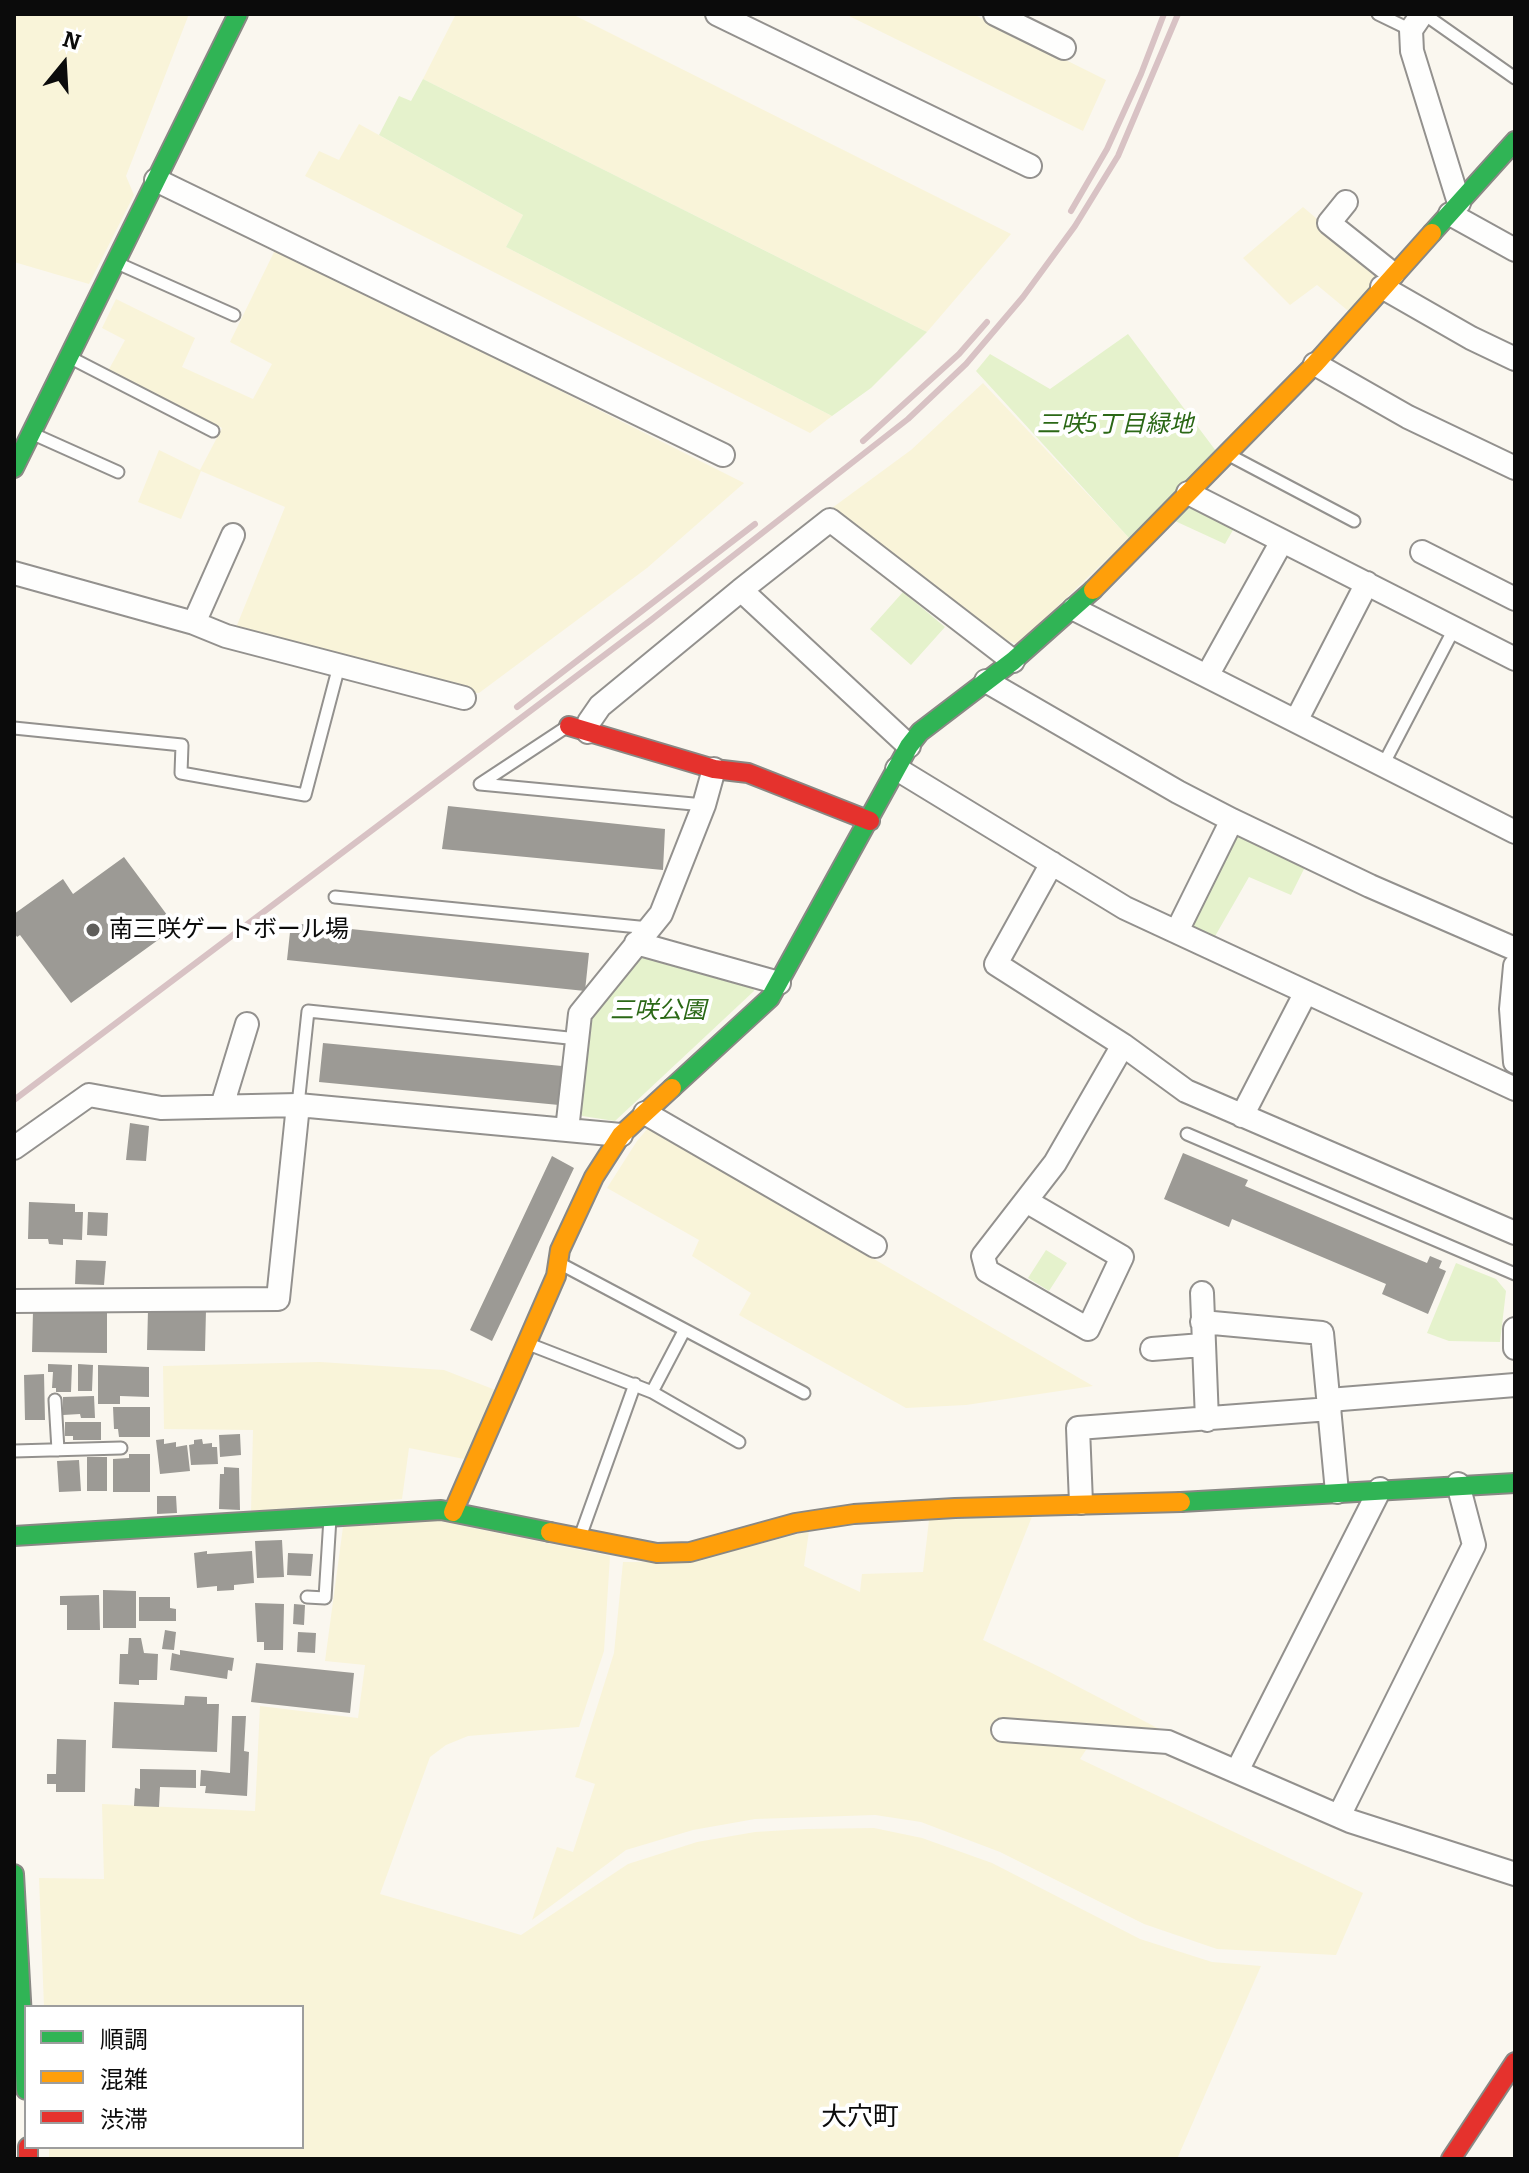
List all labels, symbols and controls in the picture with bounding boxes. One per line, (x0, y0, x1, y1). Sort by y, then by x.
north arrow (24, 24, 104, 104)
text: N (59, 25, 84, 56)
park label: 三咲5丁目緑地 (1037, 411, 1193, 439)
place label: 南三咲ゲートボール場 (109, 916, 349, 944)
marker: 南三咲ゲートボール場 (84, 921, 102, 939)
park label: 三咲公園 (610, 997, 706, 1025)
legend (24, 2005, 304, 2149)
text: 順調 (100, 2026, 148, 2054)
text: 混雑 (100, 2066, 148, 2094)
district label: 大穴町 (821, 2102, 899, 2134)
text: 渋滞 (100, 2106, 148, 2134)

